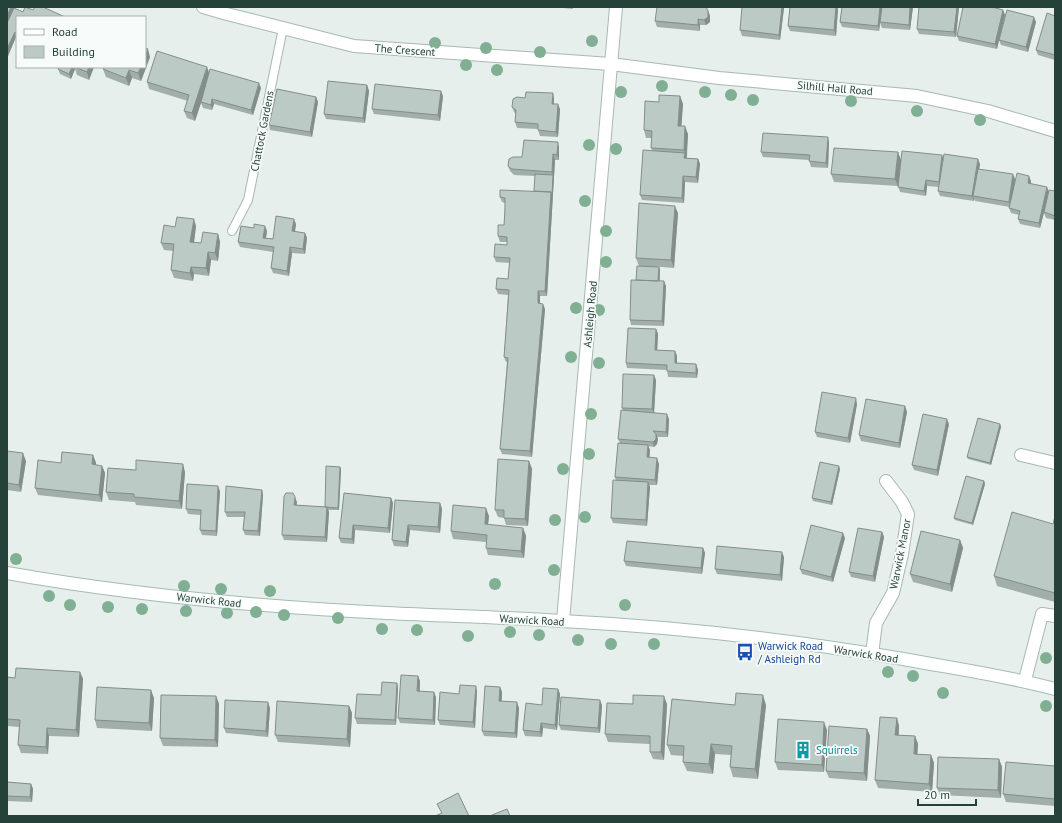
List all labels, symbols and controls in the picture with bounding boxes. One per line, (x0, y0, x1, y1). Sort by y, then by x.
legend (16, 16, 146, 68)
text: Road (52, 24, 77, 39)
street label: The Crescent (374, 41, 436, 59)
text: Building (52, 44, 95, 59)
street label: Silhill Hall Road (797, 78, 873, 98)
street label: Chattock Gardens (247, 89, 277, 173)
street label: Ashleigh Road (580, 280, 600, 348)
street label: Warwick Manor (886, 517, 914, 590)
street label: Warwick Road (176, 590, 242, 610)
street label: Warwick Road (499, 611, 565, 629)
place label: Warwick Road / Ashleigh Rd (757, 639, 823, 666)
bus stop icon: Warwick Road / Ashleigh Rd (735, 642, 755, 662)
street label: Warwick Road (833, 642, 899, 666)
building icon: Squirrels (793, 740, 813, 760)
place label: Squirrels (816, 743, 858, 757)
scale bar (918, 781, 976, 807)
text: 20 m (924, 787, 950, 802)

